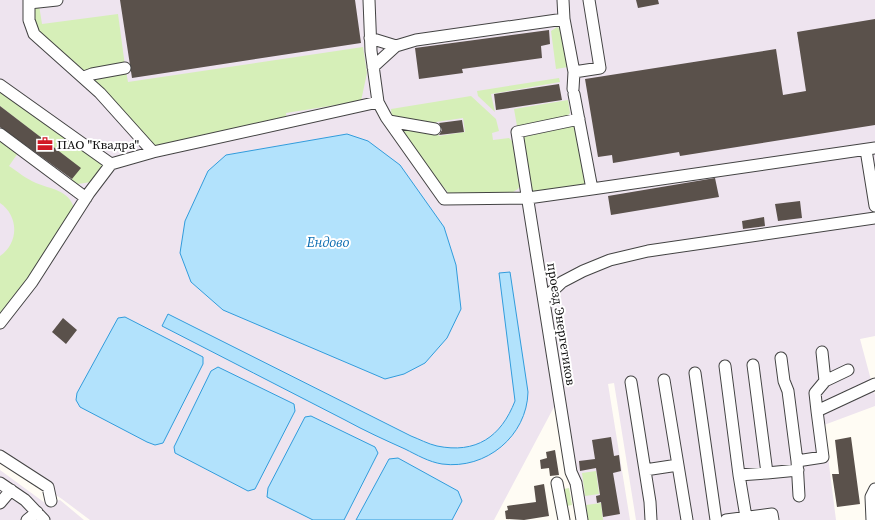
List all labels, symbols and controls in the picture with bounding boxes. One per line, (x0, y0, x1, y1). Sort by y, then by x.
office icon: ПАО "Квадра" (36, 135, 54, 153)
place label: ПАО "Квадра" (57, 136, 140, 153)
water label: Ендово (306, 232, 350, 252)
street label: проезд Энергетиков (543, 262, 580, 387)

